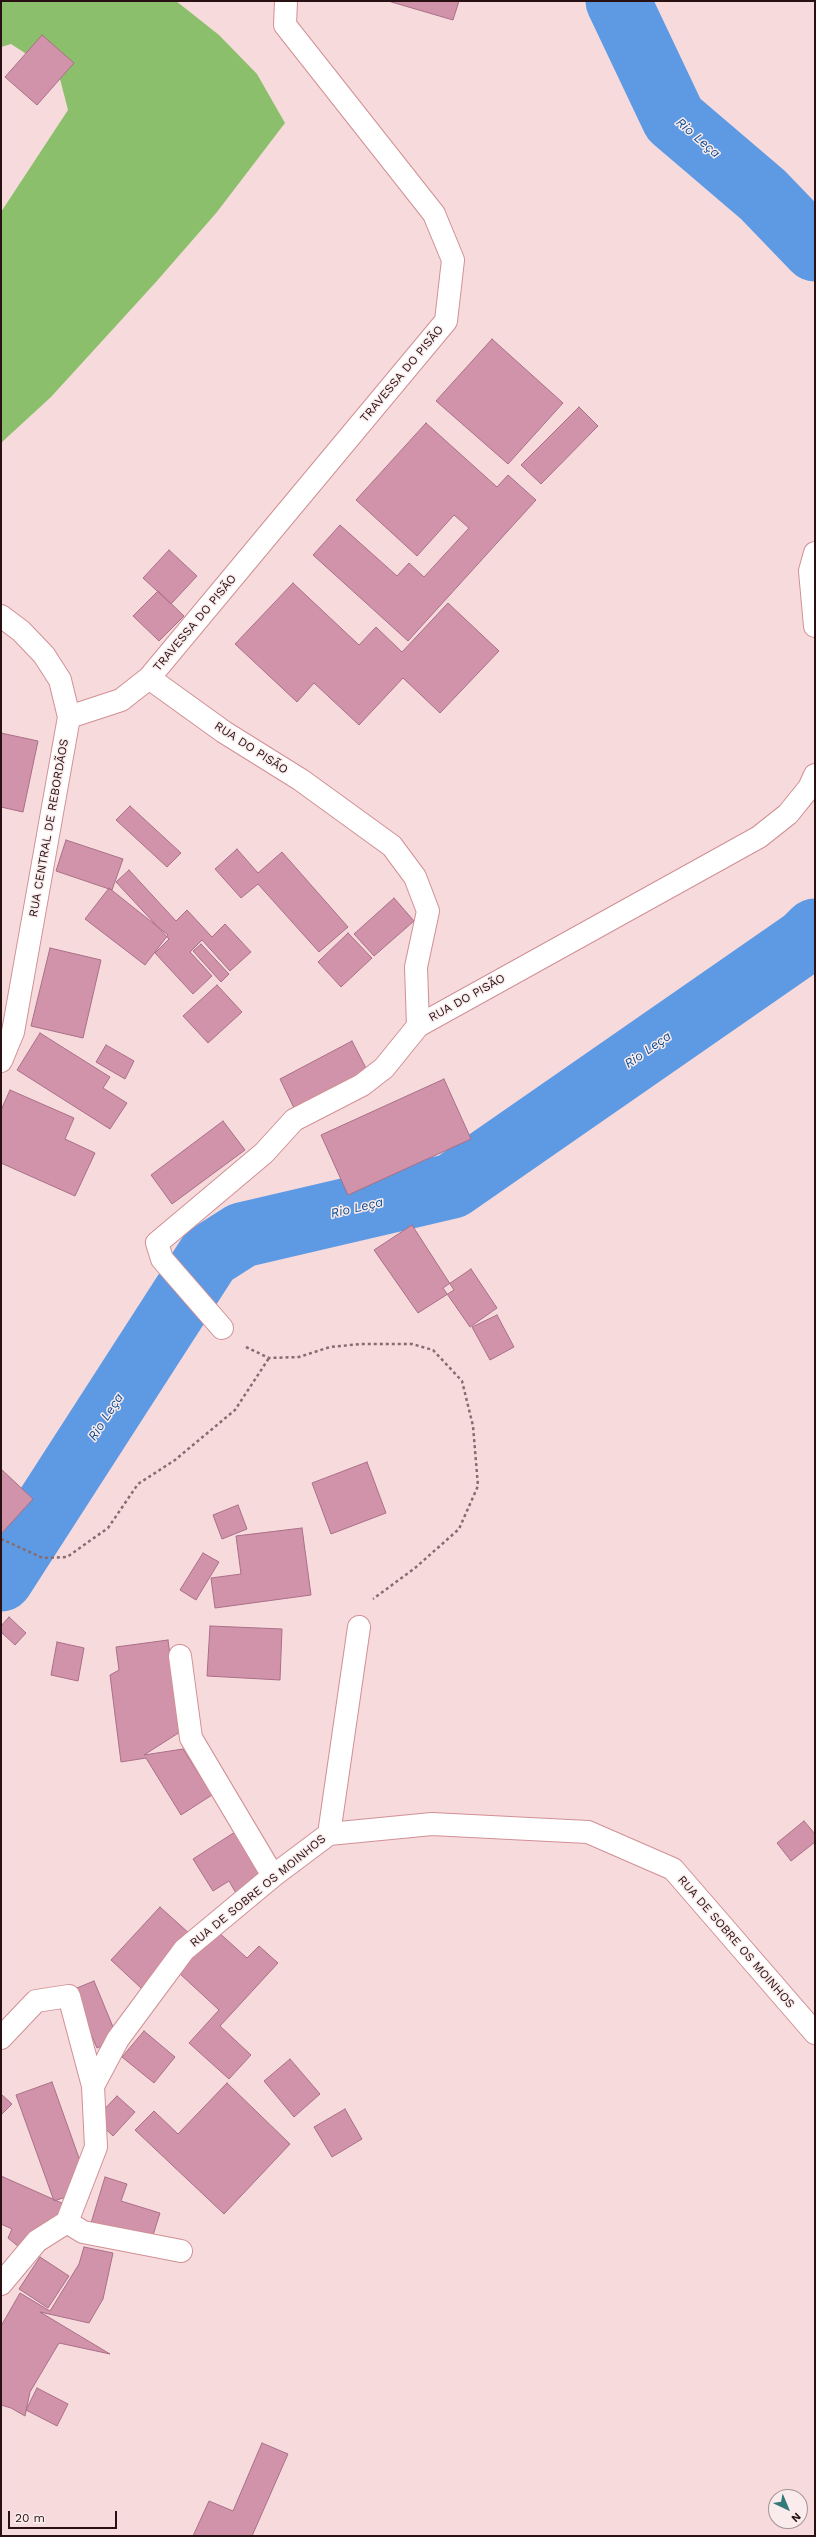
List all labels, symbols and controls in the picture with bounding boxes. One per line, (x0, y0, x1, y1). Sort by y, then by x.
water label: Rio Leça (673, 115, 723, 161)
street label: TRAVESSA DO PISÃO (357, 323, 447, 425)
street label: TRAVESSA DO PISÃO (150, 572, 240, 674)
street label: RUA DO PISÃO (211, 719, 291, 777)
street label: RUA CENTRAL DE REBORDÃOS (26, 738, 72, 918)
street label: RUA DO PISÃO (426, 971, 508, 1025)
water label: Rio Leça (622, 1028, 674, 1072)
water label: Rio Leça (329, 1194, 385, 1222)
water label: Rio Leça (85, 1390, 127, 1444)
street label: RUA DE SOBRE OS MOINHOS (187, 1832, 329, 1950)
street label: RUA DE SOBRE OS MOINHOS (675, 1873, 797, 2011)
north arrow (768, 2489, 808, 2529)
scale bar (10, 2503, 119, 2529)
text: N (789, 2510, 803, 2525)
text: 20 m (15, 2511, 45, 2525)

